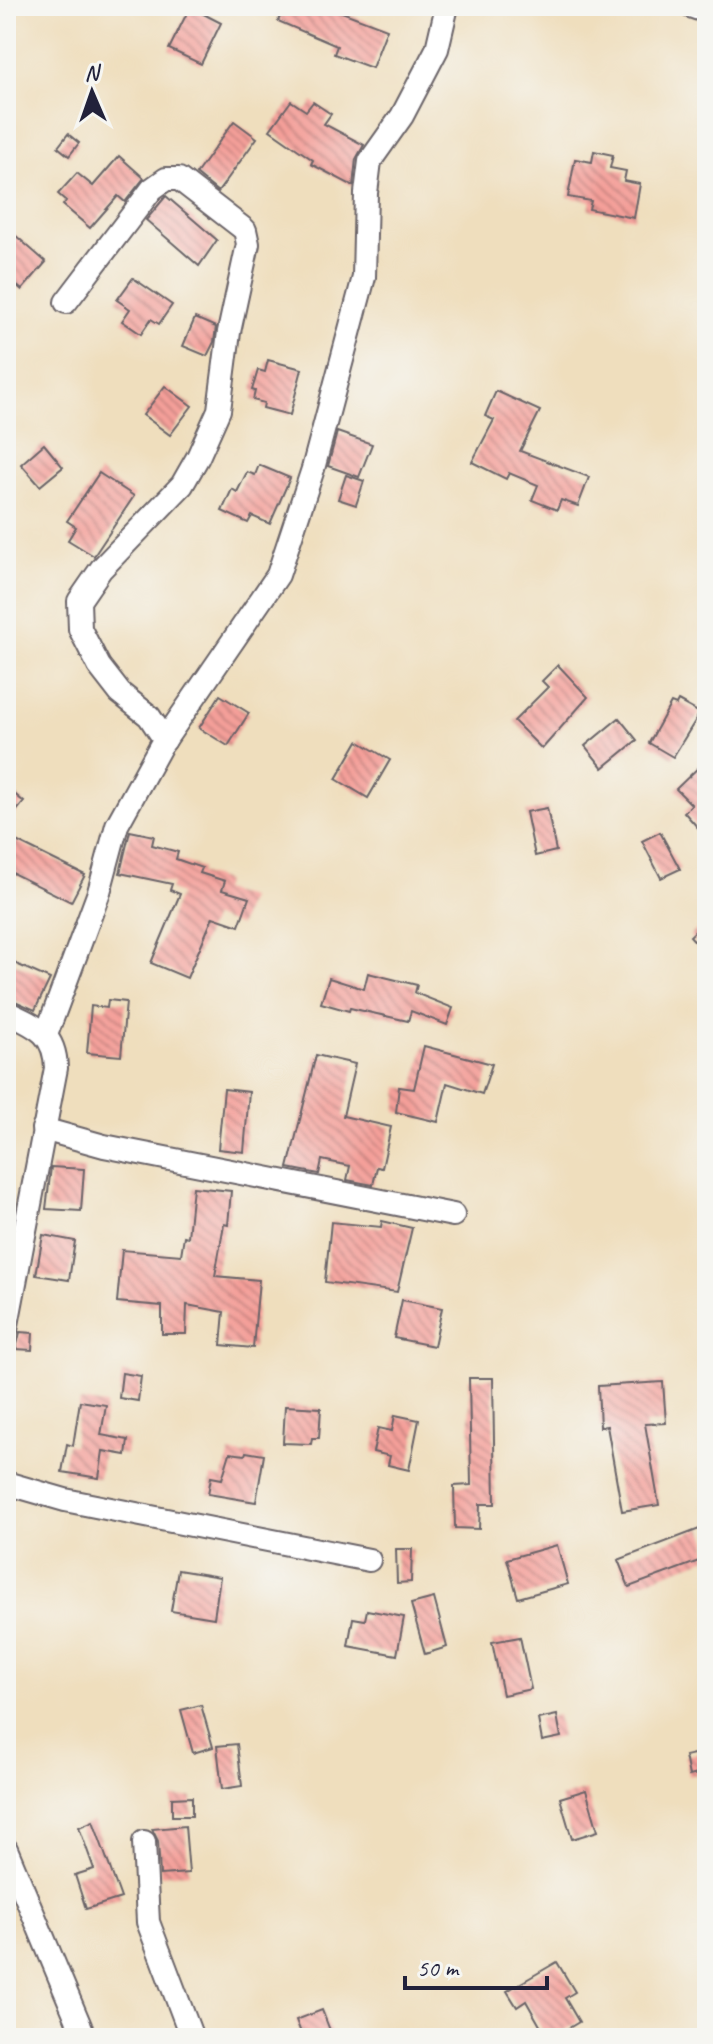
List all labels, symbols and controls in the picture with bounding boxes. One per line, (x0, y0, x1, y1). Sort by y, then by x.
north arrow (52, 52, 132, 132)
text: N (84, 59, 102, 87)
scale bar (405, 1940, 547, 1990)
text: 50 m (417, 1953, 460, 1983)

